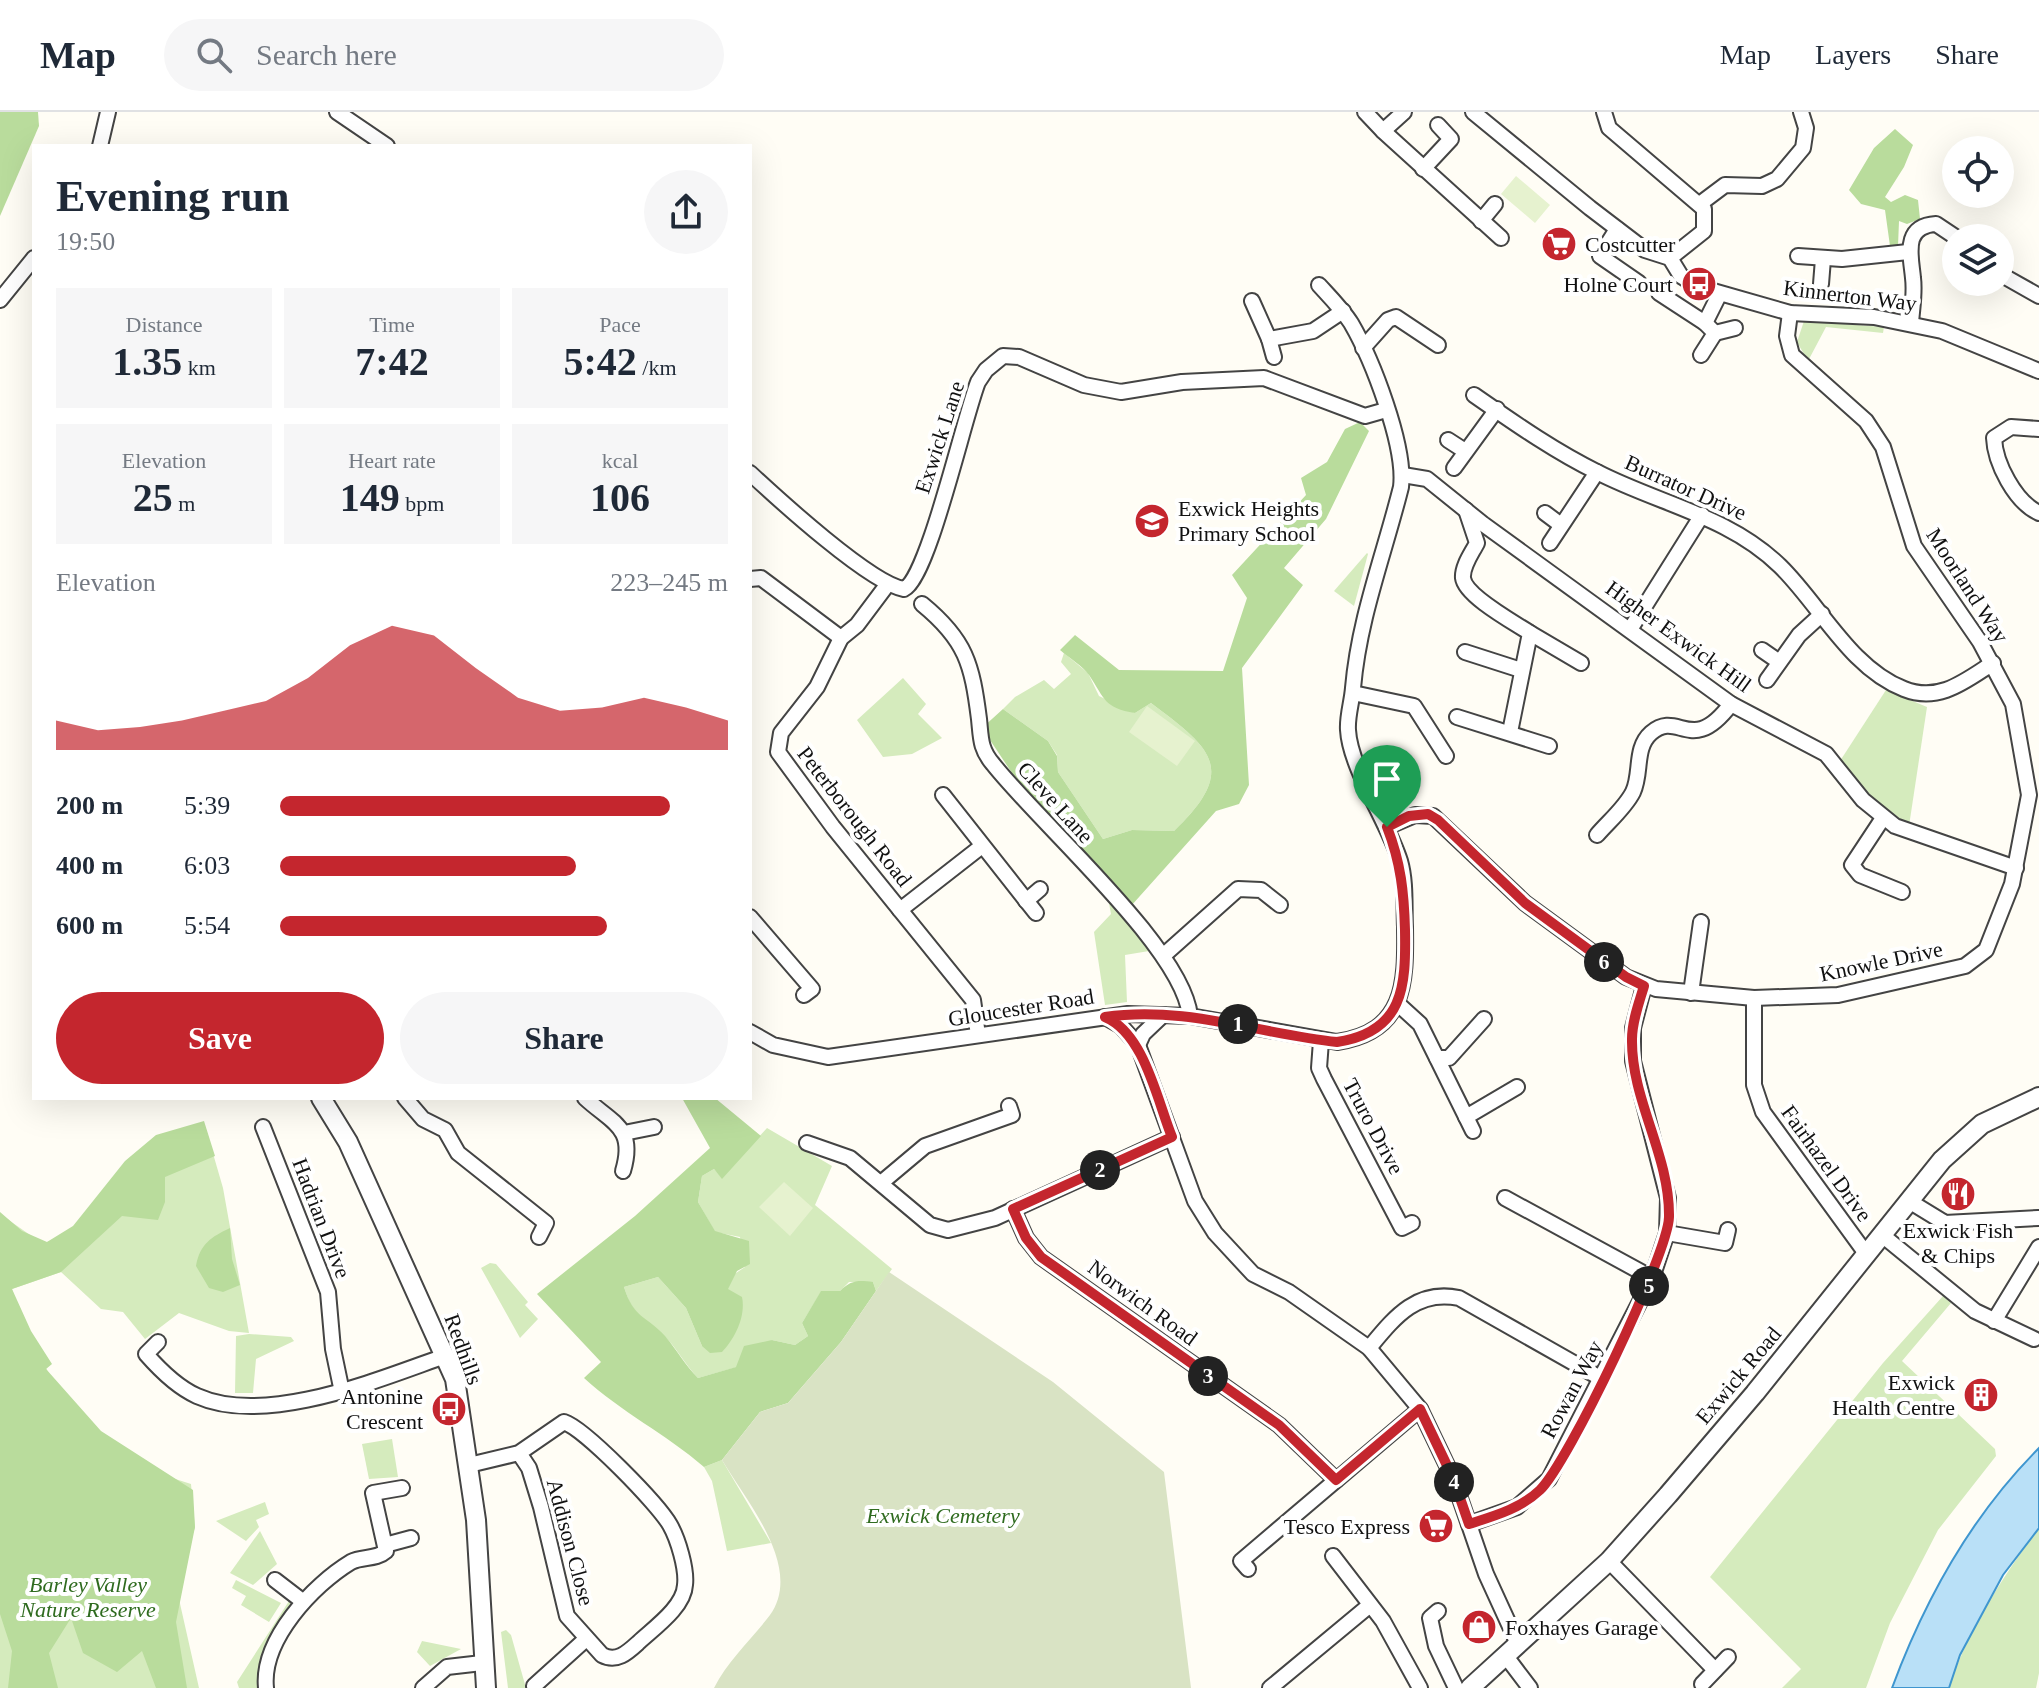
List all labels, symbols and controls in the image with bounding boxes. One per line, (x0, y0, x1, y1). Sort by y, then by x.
search box (164, 19, 724, 91)
icon: search (192, 33, 236, 77)
text: Map (40, 34, 116, 76)
text: Search here (256, 38, 397, 71)
text: Map (1720, 39, 1771, 70)
text: Layers (1815, 39, 1891, 70)
text: Share (1935, 39, 1999, 70)
map controls (1942, 136, 2014, 296)
button: locate (1942, 136, 2014, 208)
button: share (644, 170, 728, 254)
text: Evening run (56, 172, 290, 221)
button: layers (1942, 224, 2014, 296)
supermarket icon: Costcutter (1540, 225, 1578, 263)
text: 19:50 (56, 227, 115, 256)
place label: Costcutter (1585, 232, 1676, 257)
bus stop icon: Holne Court (1680, 265, 1718, 303)
place label: Holne Court (1564, 272, 1673, 297)
street label: Kinnerton Way (1782, 275, 1918, 316)
text: Distance (126, 312, 202, 337)
text: Time (369, 312, 415, 337)
text: Pace (599, 312, 641, 337)
text: 1.35 (112, 339, 182, 384)
text: 7:42 (355, 339, 429, 384)
text: 5:42 (563, 339, 637, 384)
text: km (182, 355, 216, 380)
text: /km (637, 355, 677, 380)
street label: Exwick Lane (910, 378, 969, 496)
text: Elevation (122, 448, 206, 473)
text: Heart rate (348, 448, 436, 473)
text: kcal (602, 448, 638, 473)
street label: Burrator Drive (1621, 450, 1750, 525)
text: 25 (133, 475, 173, 520)
text: 149 (340, 475, 400, 520)
text: 106 (590, 475, 650, 520)
text: m (173, 491, 195, 516)
text: bpm (400, 491, 444, 516)
place label: Exwick Heights Primary School (1178, 496, 1319, 546)
school or university icon: Exwick Heights Primary School (1133, 502, 1171, 540)
street label: Moorland Way (1921, 523, 2014, 647)
text: Elevation (56, 568, 156, 597)
text: 223–245 m (610, 568, 728, 597)
street label: Higher Exwick Hill (1601, 575, 1756, 698)
street label: Peterborough Road (792, 741, 917, 891)
pin (1353, 745, 1421, 827)
street label: Cleve Lane (1013, 757, 1099, 848)
icon: arrive (1365, 757, 1409, 801)
text: 200 m (56, 791, 123, 820)
text: 5:39 (184, 791, 230, 820)
text: 400 m (56, 851, 123, 880)
text: 6:03 (184, 851, 230, 880)
text: 600 m (56, 911, 123, 940)
text: 5:54 (184, 911, 230, 940)
street label: Knowle Drive (1817, 936, 1945, 987)
pin: 6 (1584, 942, 1624, 982)
text: 6 (1599, 949, 1610, 974)
street label: Gloucester Road (946, 984, 1096, 1031)
button: Save (56, 992, 384, 1084)
button: Share (400, 992, 728, 1084)
pin: 1 (1218, 1004, 1258, 1044)
text: 1 (1233, 1011, 1244, 1036)
street label: Truro Drive (1338, 1074, 1409, 1178)
street label: Fairhazel Drive (1776, 1100, 1877, 1226)
pin: 2 (1080, 1150, 1120, 1190)
street label: Hadrian Drive (287, 1155, 356, 1282)
text: 2 (1095, 1157, 1106, 1182)
restaurant icon: Exwick Fish & Chips (1939, 1175, 1977, 1213)
place label: Exwick Fish & Chips (1903, 1218, 2013, 1268)
street label: Norwich Road (1083, 1254, 1202, 1350)
pin: 5 (1629, 1266, 1669, 1306)
text: 5 (1644, 1273, 1655, 1298)
street label: Redhills (439, 1310, 488, 1388)
street label: Exwick Road (1691, 1322, 1786, 1429)
street label: Rowan Way (1535, 1336, 1608, 1442)
pin: 3 (1188, 1356, 1228, 1396)
text: 3 (1203, 1363, 1214, 1388)
place label: Exwick Health Centre (1832, 1370, 1955, 1420)
building icon: Exwick Health Centre (1962, 1376, 2000, 1414)
place label: Antonine Crescent (341, 1384, 423, 1434)
bus stop icon: Antonine Crescent (430, 1390, 468, 1428)
pin: 4 (1434, 1462, 1474, 1502)
text: 4 (1449, 1469, 1460, 1494)
street label: Addison Close (542, 1476, 599, 1608)
park label: Exwick Cemetery (865, 1503, 1020, 1528)
supermarket icon: Tesco Express (1417, 1507, 1455, 1545)
place label: Tesco Express (1284, 1514, 1410, 1539)
park label: Barley Valley Nature Reserve (19, 1572, 156, 1622)
shop icon: Foxhayes Garage (1460, 1608, 1498, 1646)
place label: Foxhayes Garage (1505, 1615, 1658, 1640)

